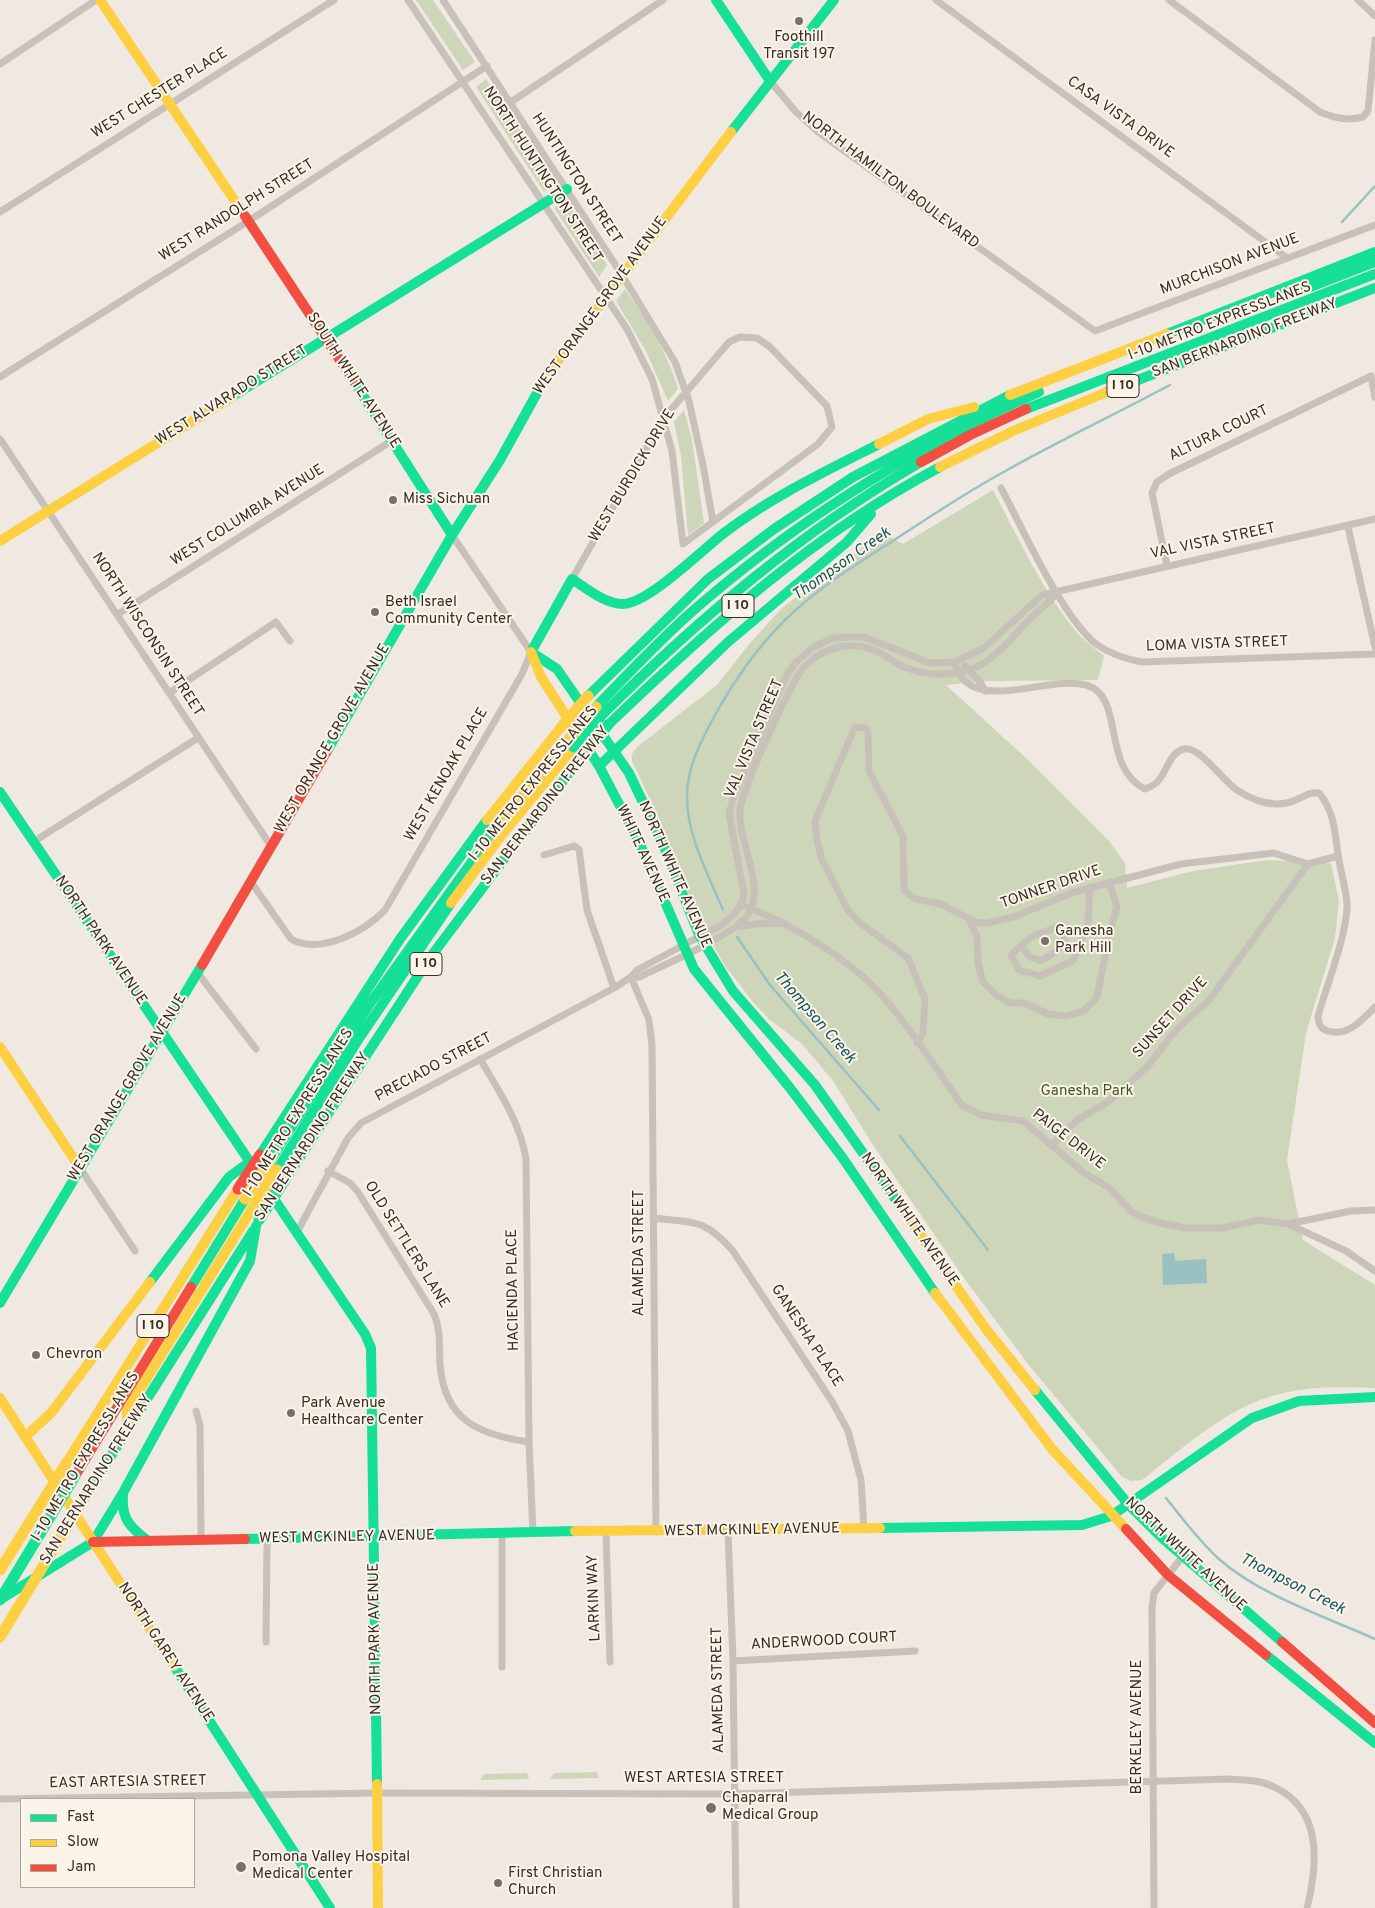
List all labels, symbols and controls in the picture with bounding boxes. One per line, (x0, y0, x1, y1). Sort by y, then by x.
marker: Foothill Transit 197 (793, 15, 805, 27)
place label: Foothill Transit 197 (763, 29, 835, 64)
street label: WEST CHESTER PLACE (89, 45, 231, 143)
street label: CASA VISTA DRIVE (1063, 73, 1177, 163)
street label: NORTH HUNTINGTON STREET (478, 84, 606, 266)
street label: NORTH HAMILTON BOULEVARD (798, 108, 982, 254)
street label: HUNTINGTON STREET (527, 110, 625, 248)
street label: WEST RANDOLPH STREET (156, 156, 318, 266)
street label: WEST ORANGE GROVE AVENUE (530, 213, 672, 399)
street label: MURCHISON AVENUE (1158, 230, 1302, 300)
street label: I-10 METRO EXPRESSLANES (1126, 279, 1314, 365)
street label: SAN BERNARDINO FREEWAY (1150, 295, 1340, 383)
street label: SOUTH WHITE AVENUE (302, 310, 404, 452)
street label: WEST ALVARADO STREET (153, 342, 311, 450)
road number: I 10 (1107, 374, 1139, 398)
street label: ALTURA COURT (1166, 402, 1272, 466)
street label: WEST BURDICK DRIVE (586, 406, 680, 546)
street label: WEST COLUMBIA AVENUE (168, 461, 328, 571)
place label: Miss Sichuan (403, 491, 490, 509)
marker: Miss Sichuan (387, 494, 399, 506)
street label: VAL VISTA STREET (1149, 520, 1277, 564)
water label: Thompson Creek (789, 524, 895, 606)
street label: NORTH WISCONSIN STREET (87, 550, 207, 720)
place label: Beth Israel Community Center (385, 594, 512, 629)
road number: I 10 (722, 594, 754, 618)
marker: Beth Israel Community Center (369, 606, 381, 618)
street label: LOMA VISTA STREET (1146, 634, 1288, 656)
street label: WEST ORANGE GROVE AVENUE (271, 641, 395, 837)
street label: VAL VISTA STREET (722, 677, 788, 801)
street label: I-10 METRO EXPRESSLANES (466, 703, 602, 865)
street label: WEST KENOAK PLACE (401, 705, 493, 845)
street label: SAN BERNARDINO FREEWAY (478, 723, 614, 889)
street label: NORTH WHITE AVENUE (633, 799, 715, 951)
street label: WHITE AVENUE (612, 802, 672, 906)
street label: TONNER DRIVE (998, 862, 1104, 914)
street label: NORTH PARK AVENUE (50, 873, 150, 1009)
place label: Ganesha Park Hill (1055, 923, 1113, 958)
marker: Ganesha Park Hill (1039, 935, 1051, 947)
road number: I 10 (410, 952, 442, 976)
water label: Thompson Creek (769, 968, 859, 1068)
street label: SUNSET DRIVE (1130, 974, 1212, 1062)
street label: WEST ORANGE GROVE AVENUE (65, 991, 191, 1185)
street label: I-10 METRO EXPRESSLANES (240, 1026, 358, 1200)
street label: PRECIADO STREET (372, 1030, 496, 1106)
street label: SAN BERNARDINO FREEWAY (252, 1049, 374, 1225)
park label: Ganesha Park (1041, 1083, 1133, 1101)
street label: PAIGE DRIVE (1028, 1106, 1108, 1174)
street label: NORTH WHITE AVENUE (856, 1150, 962, 1290)
street label: OLD SETTLERS LANE (360, 1178, 452, 1312)
street label: ALAMEDA STREET (631, 1190, 649, 1316)
street label: HACIENDA PLACE (504, 1229, 524, 1351)
street label: GANESHA PLACE (766, 1281, 846, 1391)
road number: I 10 (137, 1314, 169, 1338)
place label: Chevron (46, 1346, 102, 1364)
marker: Chevron (30, 1349, 42, 1361)
street label: I-10 METRO EXPRESSLANES (28, 1369, 144, 1545)
street label: SAN BERNARDINO FREEWAY (37, 1392, 157, 1568)
place label: Park Avenue Healthcare Center (301, 1395, 424, 1430)
marker: Park Avenue Healthcare Center (285, 1407, 297, 1419)
street label: NORTH WHITE AVENUE (1121, 1494, 1249, 1616)
street label: WEST MCKINLEY AVENUE (664, 1520, 840, 1542)
street label: WEST MCKINLEY AVENUE (259, 1527, 435, 1549)
water label: Thompson Creek (1236, 1550, 1348, 1620)
street label: LARKIN WAY (584, 1554, 606, 1642)
street label: NORTH PARK AVENUE (366, 1563, 386, 1715)
street label: NORTH GAREY AVENUE (113, 1580, 217, 1726)
street label: ALAMEDA STREET (709, 1627, 729, 1753)
street label: ANDERWOOD COURT (750, 1629, 898, 1655)
street label: BERKELEY AVENUE (1129, 1660, 1147, 1794)
street label: WEST ARTESIA STREET (624, 1770, 784, 1788)
street label: EAST ARTESIA STREET (49, 1773, 207, 1793)
place label: Chaparral Medical Group (722, 1790, 819, 1825)
legend (20, 1798, 195, 1888)
marker: Chaparral Medical Group (704, 1801, 718, 1815)
text: Fast (67, 1808, 95, 1827)
text: Slow (67, 1833, 99, 1852)
place label: Pomona Valley Hospital Medical Center (252, 1849, 410, 1884)
text: Jam (67, 1858, 96, 1877)
marker: Pomona Valley Hospital Medical Center (234, 1860, 248, 1874)
place label: First Christian Church (508, 1865, 603, 1900)
marker: First Christian Church (492, 1877, 504, 1889)

